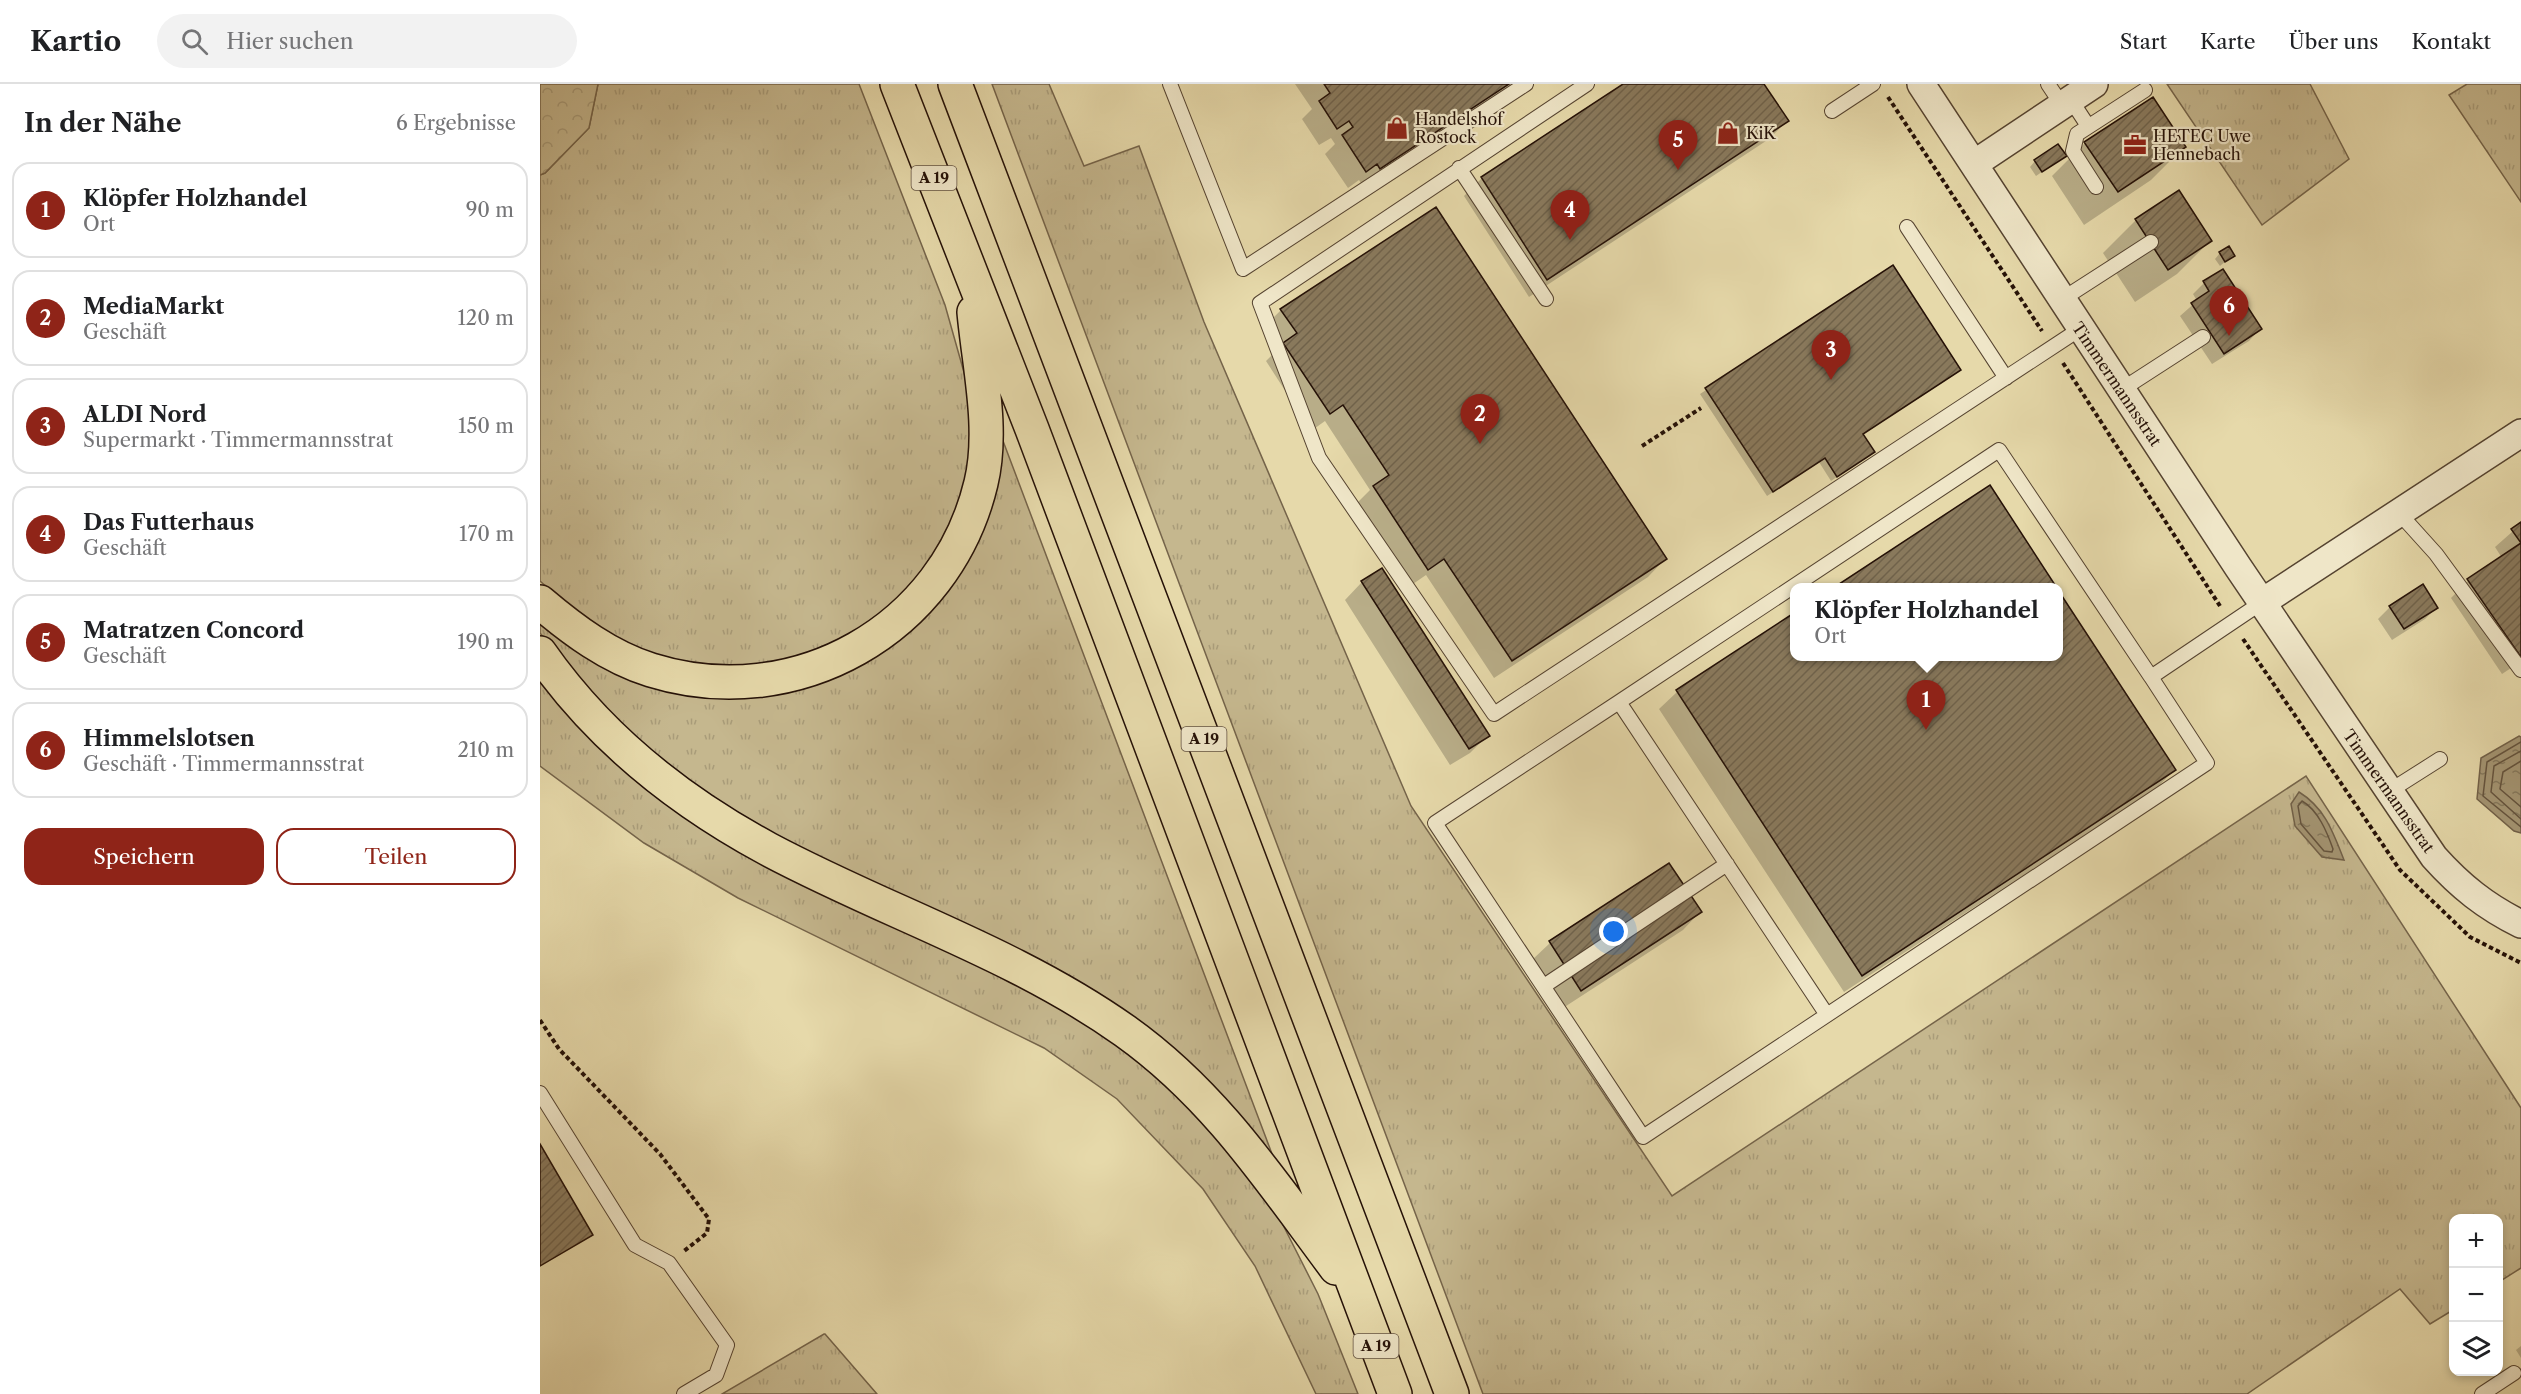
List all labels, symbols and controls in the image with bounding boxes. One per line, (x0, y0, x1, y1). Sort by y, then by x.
search box (157, 14, 577, 68)
text: Kartio (30, 24, 121, 58)
icon: search (178, 25, 211, 58)
text: Hier suchen (226, 28, 353, 55)
text: Start (2120, 29, 2167, 54)
text: Karte (2200, 29, 2256, 54)
text: Über uns (2289, 29, 2378, 54)
text: Kontakt (2411, 29, 2491, 54)
text: In der Nähe (24, 107, 181, 139)
place label: Handelshof Rostock (1415, 109, 1505, 147)
text: 6 Ergebnisse (396, 111, 516, 135)
shop icon: Handelshof Rostock (1384, 115, 1410, 141)
pin: 5 (1658, 120, 1698, 170)
shop icon: KiK (1715, 120, 1741, 146)
place label: KiK (1746, 123, 1776, 143)
place label: HETEC Uwe Hennebach (2153, 126, 2251, 164)
office icon: HETEC Uwe Hennebach (2122, 132, 2148, 158)
road number: A 19 (912, 166, 956, 190)
text: Klöpfer Holzhandel (83, 185, 307, 212)
pin: 4 (1550, 190, 1590, 240)
text: 1 (41, 198, 50, 222)
text: 90 m (466, 198, 514, 222)
text: Ort (83, 212, 115, 236)
pin: 6 (2210, 286, 2248, 336)
text: MediaMarkt (83, 293, 224, 320)
text: 2 (40, 306, 51, 330)
text: 120 m (457, 306, 514, 330)
street label: Timmermannsstrat (2068, 318, 2166, 450)
text: Geschäft (83, 320, 166, 344)
pin: 3 (1812, 330, 1850, 380)
pin: 2 (1460, 394, 1500, 444)
text: ALDI Nord (83, 401, 207, 428)
text: 3 (40, 414, 51, 438)
text: 150 m (458, 414, 514, 438)
text: Supermarkt · Timmermannsstrat (83, 428, 393, 452)
text: Das Futterhaus (83, 509, 254, 536)
text: 4 (40, 522, 51, 546)
text: 170 m (459, 522, 514, 546)
text: Geschäft (83, 536, 166, 560)
popup (1790, 583, 2063, 661)
text: Klöpfer Holzhandel (1814, 597, 2039, 624)
text: Matratzen Concord (83, 617, 304, 644)
text: Ort (1814, 624, 1846, 648)
text: 5 (40, 630, 51, 654)
text: 190 m (457, 630, 514, 654)
text: Geschäft (83, 644, 166, 668)
pin: 1 (1906, 680, 1946, 730)
text: Himmelslotsen (83, 725, 255, 752)
street label: Timmermannsstrat (2339, 726, 2439, 857)
road number: A 19 (1182, 727, 1226, 751)
text: 6 (40, 738, 51, 762)
text: 210 m (457, 738, 514, 762)
text: Geschäft · Timmermannsstrat (83, 752, 364, 776)
button: Speichern (24, 828, 264, 885)
button: Teilen (276, 828, 516, 885)
your location (1599, 917, 1628, 946)
map controls (2449, 1214, 2503, 1376)
button: + (2449, 1214, 2503, 1268)
button: − (2449, 1268, 2503, 1322)
button: layers (2449, 1322, 2503, 1376)
road number: A 19 (1354, 1334, 1398, 1358)

